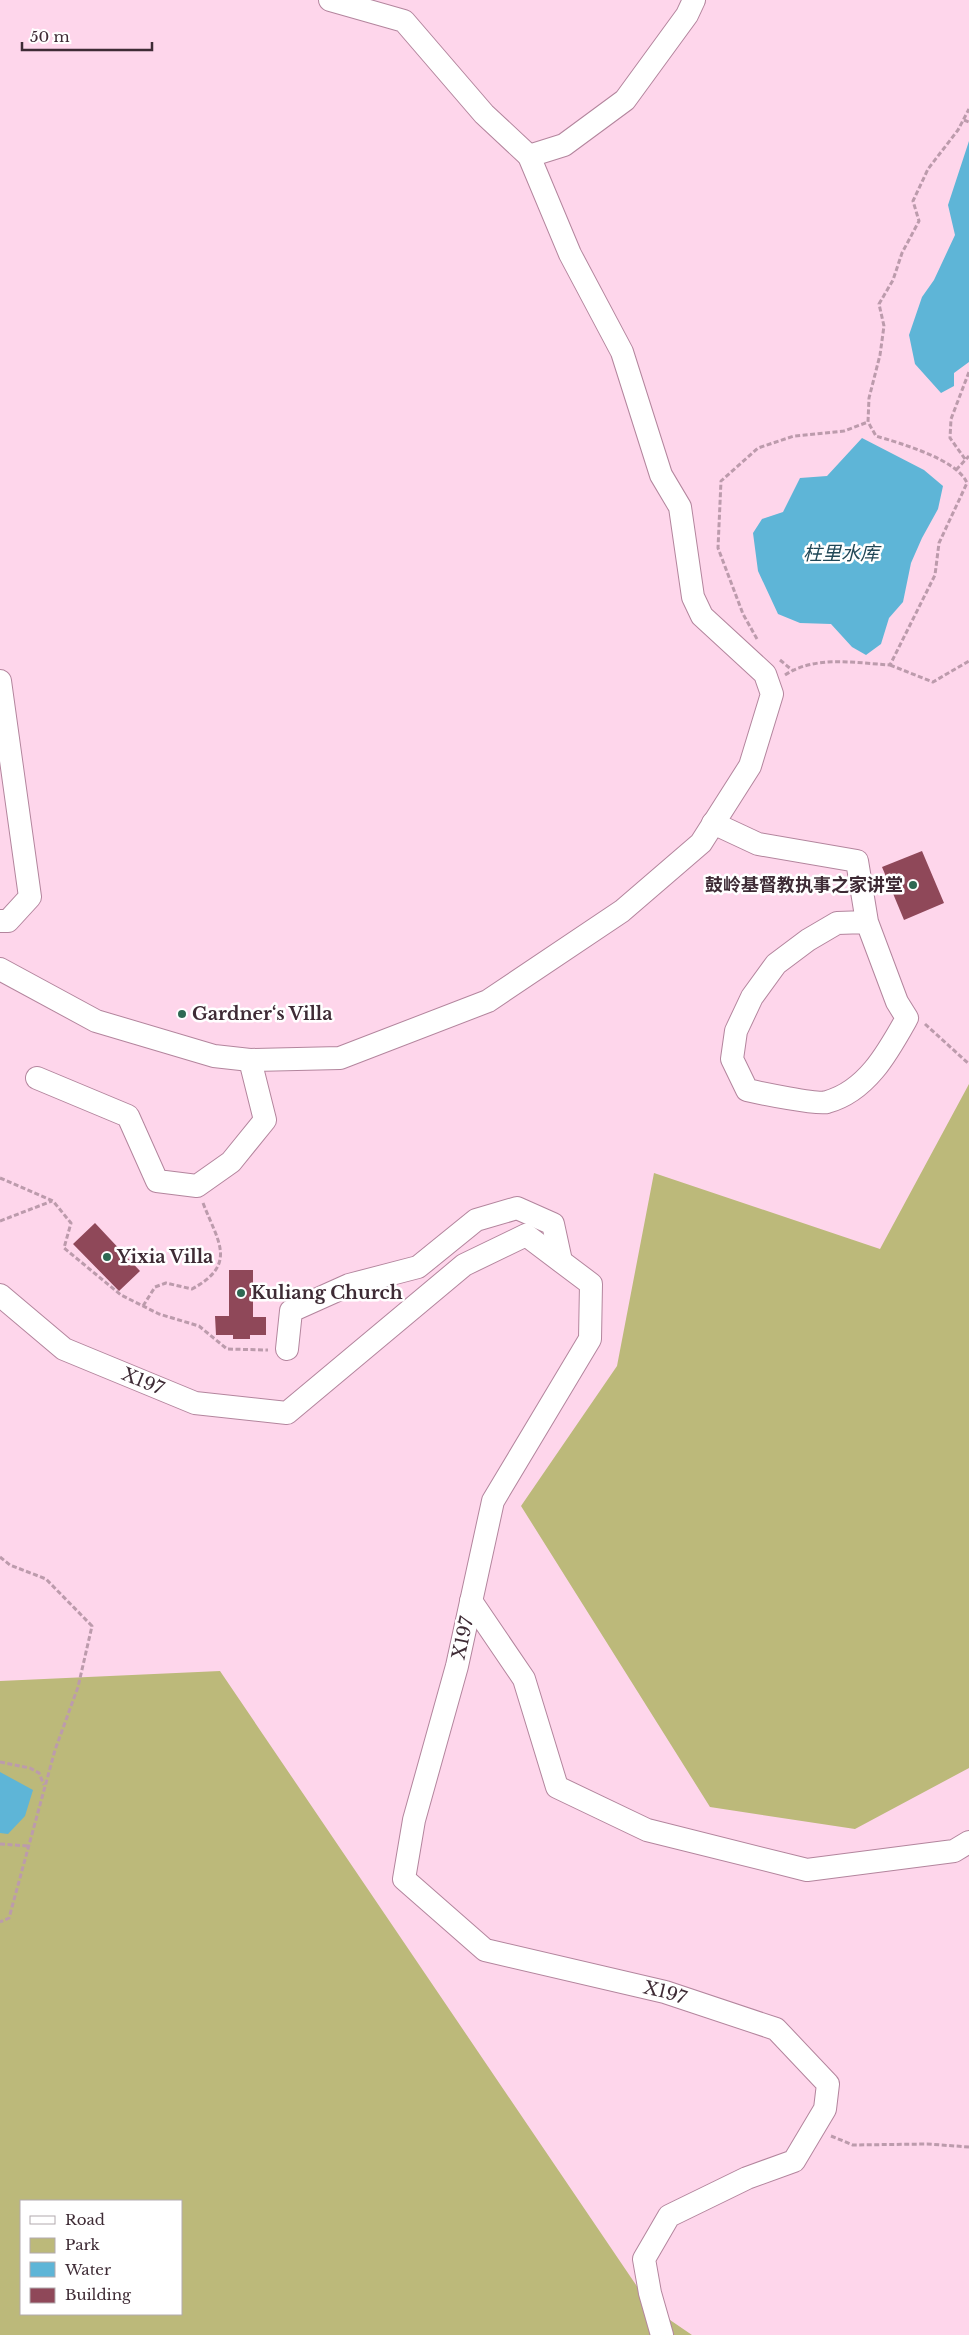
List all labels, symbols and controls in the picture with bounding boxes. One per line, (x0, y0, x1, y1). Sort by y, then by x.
scale bar (22, 20, 152, 52)
text: 50 m (30, 27, 70, 46)
water label: 柱里水库 (803, 542, 882, 565)
place label: 鼓岭基督教执事之家讲堂 (705, 874, 903, 896)
marker: 鼓岭基督教执事之家讲堂 (907, 879, 919, 891)
place label: Gardner‘s Villa (192, 1003, 333, 1025)
marker: Gardner‘s Villa (176, 1008, 188, 1020)
place label: Yixia Villa (116, 1246, 214, 1268)
marker: Yixia Villa (101, 1251, 113, 1263)
place label: Kuliang Church (251, 1282, 403, 1304)
marker: Kuliang Church (235, 1287, 247, 1299)
street label: X197 (119, 1363, 168, 1400)
street label: X197 (448, 1614, 478, 1662)
street label: X197 (641, 1976, 690, 2010)
legend (20, 2200, 182, 2315)
text: Road (65, 2210, 105, 2229)
text: Park (65, 2235, 101, 2254)
text: Water (64, 2260, 112, 2279)
text: Building (65, 2285, 132, 2304)

